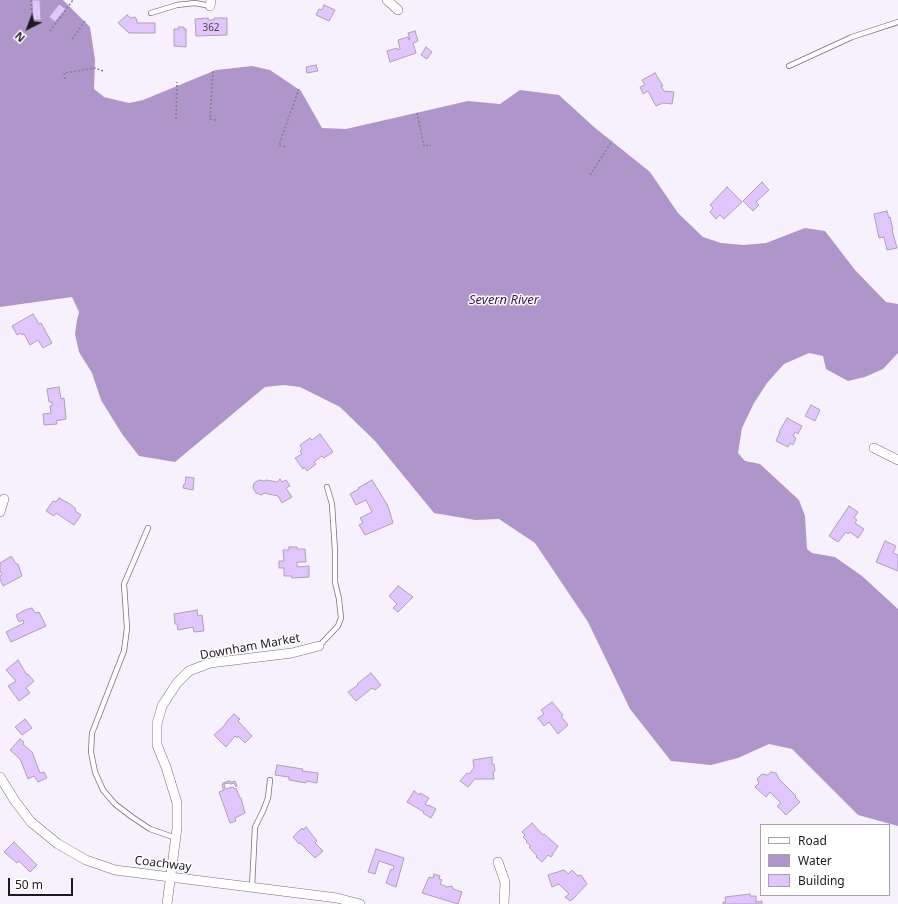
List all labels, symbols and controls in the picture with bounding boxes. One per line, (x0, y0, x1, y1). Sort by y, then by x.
north arrow (8, 8, 48, 48)
house number: 362 (202, 22, 220, 34)
text: N (11, 29, 28, 46)
water label: Severn River (469, 292, 539, 308)
street label: Downham Market (199, 631, 301, 663)
legend (760, 824, 890, 896)
text: Road (798, 832, 827, 849)
text: Water (798, 852, 832, 869)
street label: Coachway (134, 853, 192, 875)
scale bar (10, 870, 75, 896)
text: Building (798, 872, 845, 889)
text: 50 m (15, 876, 43, 893)

